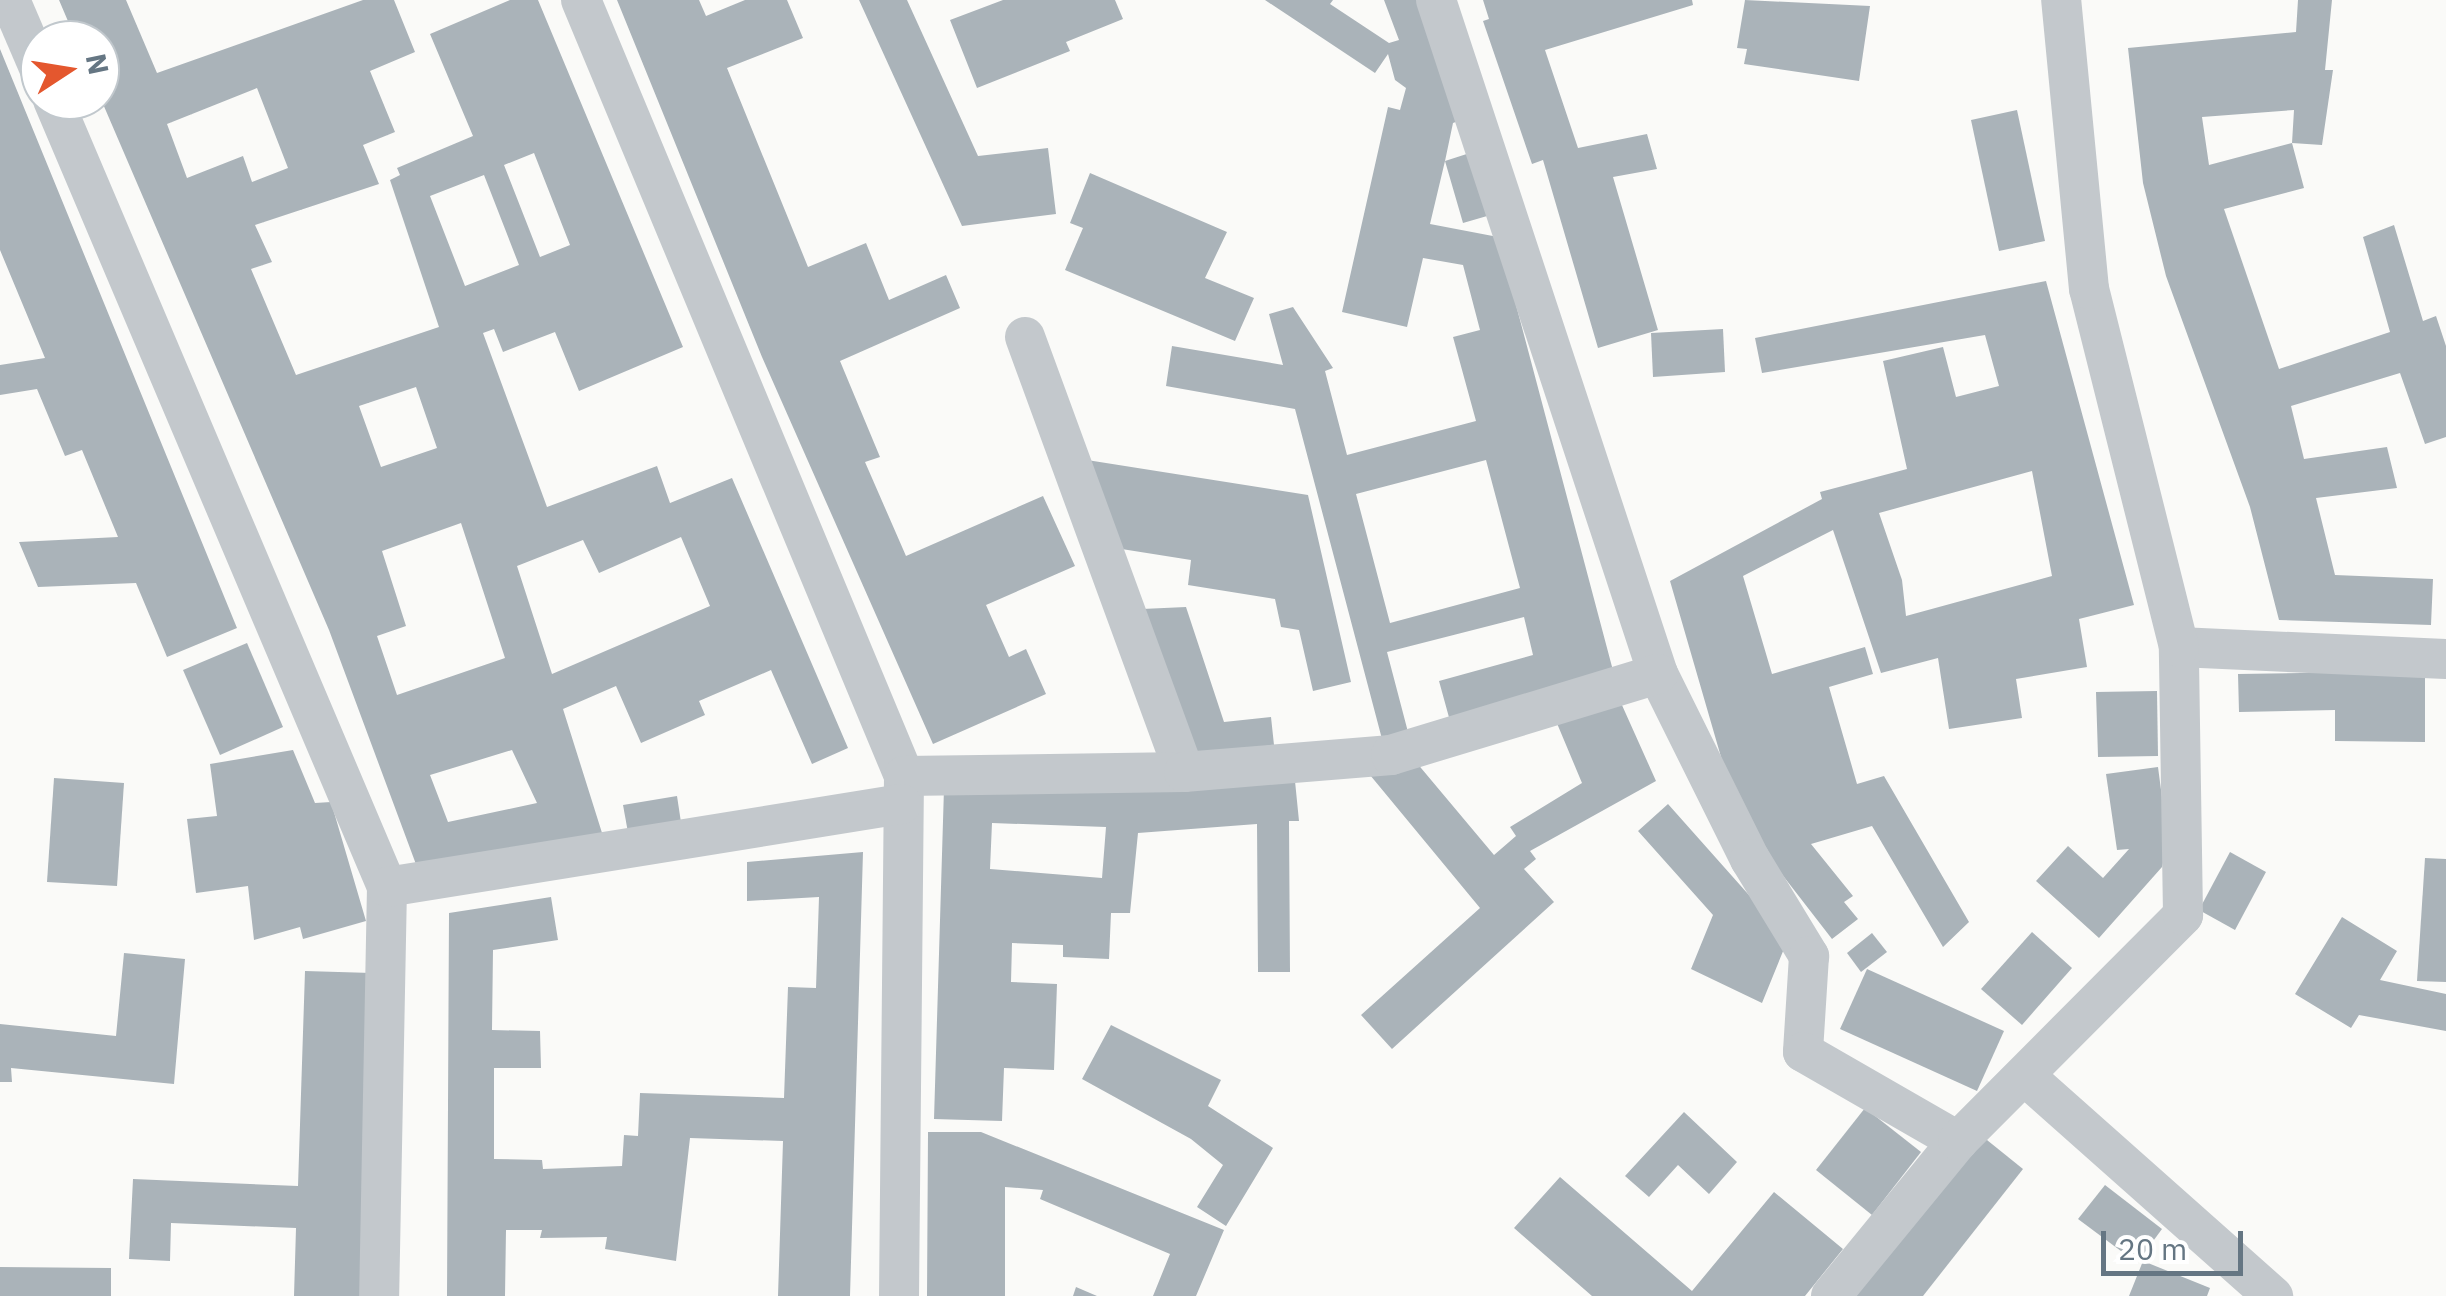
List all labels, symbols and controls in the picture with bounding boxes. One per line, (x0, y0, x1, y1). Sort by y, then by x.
north arrow (20, 20, 120, 120)
text: N (78, 50, 118, 78)
scale bar (2106, 1211, 2248, 1273)
text: 20 m (2118, 1229, 2187, 1268)

